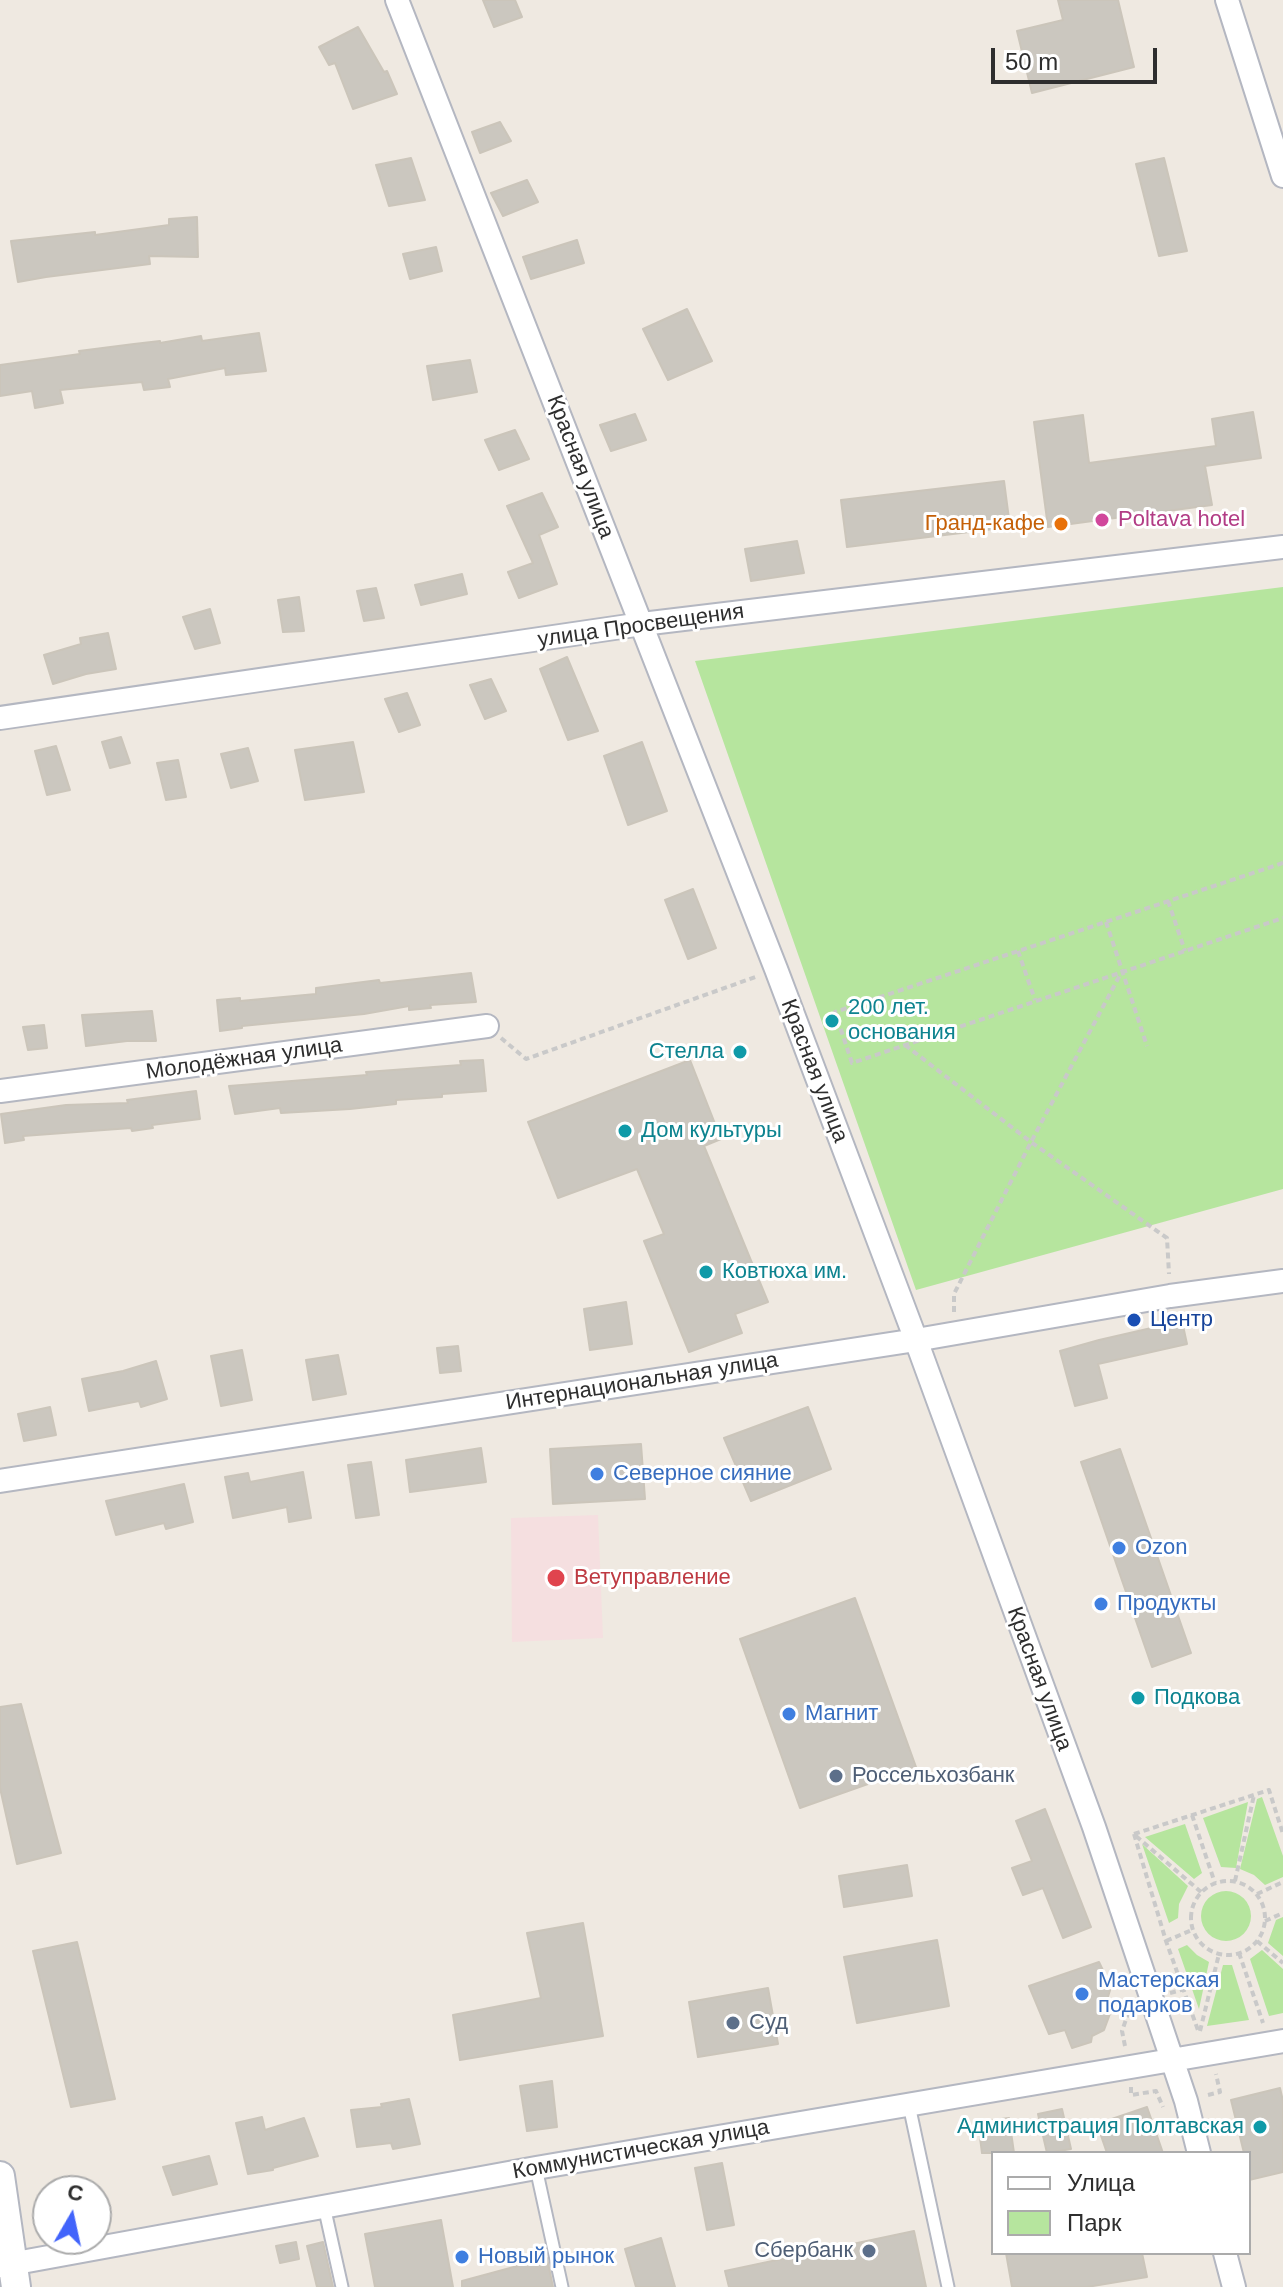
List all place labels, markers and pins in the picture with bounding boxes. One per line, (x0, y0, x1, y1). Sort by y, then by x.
place label: Poltava hotel (1118, 507, 1245, 533)
place label: Гранд-кафе (925, 511, 1045, 537)
marker: Poltava hotel (1093, 511, 1111, 529)
marker: Гранд-кафе (1052, 515, 1070, 533)
place label: 200 лет. основания (848, 995, 956, 1046)
marker: 200 лет. основания (823, 1012, 841, 1030)
place label: Стелла (649, 1039, 724, 1065)
marker: Стелла (731, 1043, 749, 1061)
place label: Дом культуры (641, 1118, 782, 1144)
marker: Дом культуры (616, 1122, 634, 1140)
place label: Ковтюха им. (722, 1259, 847, 1285)
marker: Ковтюха им. (697, 1263, 715, 1281)
place label: Центр (1150, 1307, 1213, 1333)
marker: Центр (1125, 1311, 1143, 1329)
place label: Северное сияние (613, 1461, 792, 1487)
marker: Северное сияние (588, 1465, 606, 1483)
place label: Ozon (1135, 1535, 1188, 1561)
marker: Ozon (1110, 1539, 1128, 1557)
place label: Ветуправление (574, 1565, 731, 1591)
marker: Ветуправление (545, 1567, 567, 1589)
place label: Продукты (1117, 1591, 1216, 1617)
marker: Продукты (1092, 1595, 1110, 1613)
place label: Подкова (1154, 1685, 1240, 1711)
marker: Подкова (1129, 1689, 1147, 1707)
place label: Магнит (805, 1701, 878, 1727)
marker: Магнит (780, 1705, 798, 1723)
place label: Россельхозбанк (852, 1763, 1014, 1789)
marker: Россельхозбанк (827, 1767, 845, 1785)
place label: Мастерская подарков (1098, 1968, 1219, 2020)
marker: Мастерская подарков (1073, 1985, 1091, 2003)
place label: Суд (749, 2010, 788, 2036)
marker: Суд (724, 2014, 742, 2032)
place label: Администрация Полтавская (957, 2114, 1244, 2140)
marker: Администрация Полтавская (1251, 2118, 1269, 2136)
place label: Сбербанк (754, 2238, 853, 2264)
marker: Сбербанк (860, 2242, 878, 2260)
place label: Новый рынок (478, 2244, 614, 2270)
marker: Новый рынок (453, 2248, 471, 2266)

